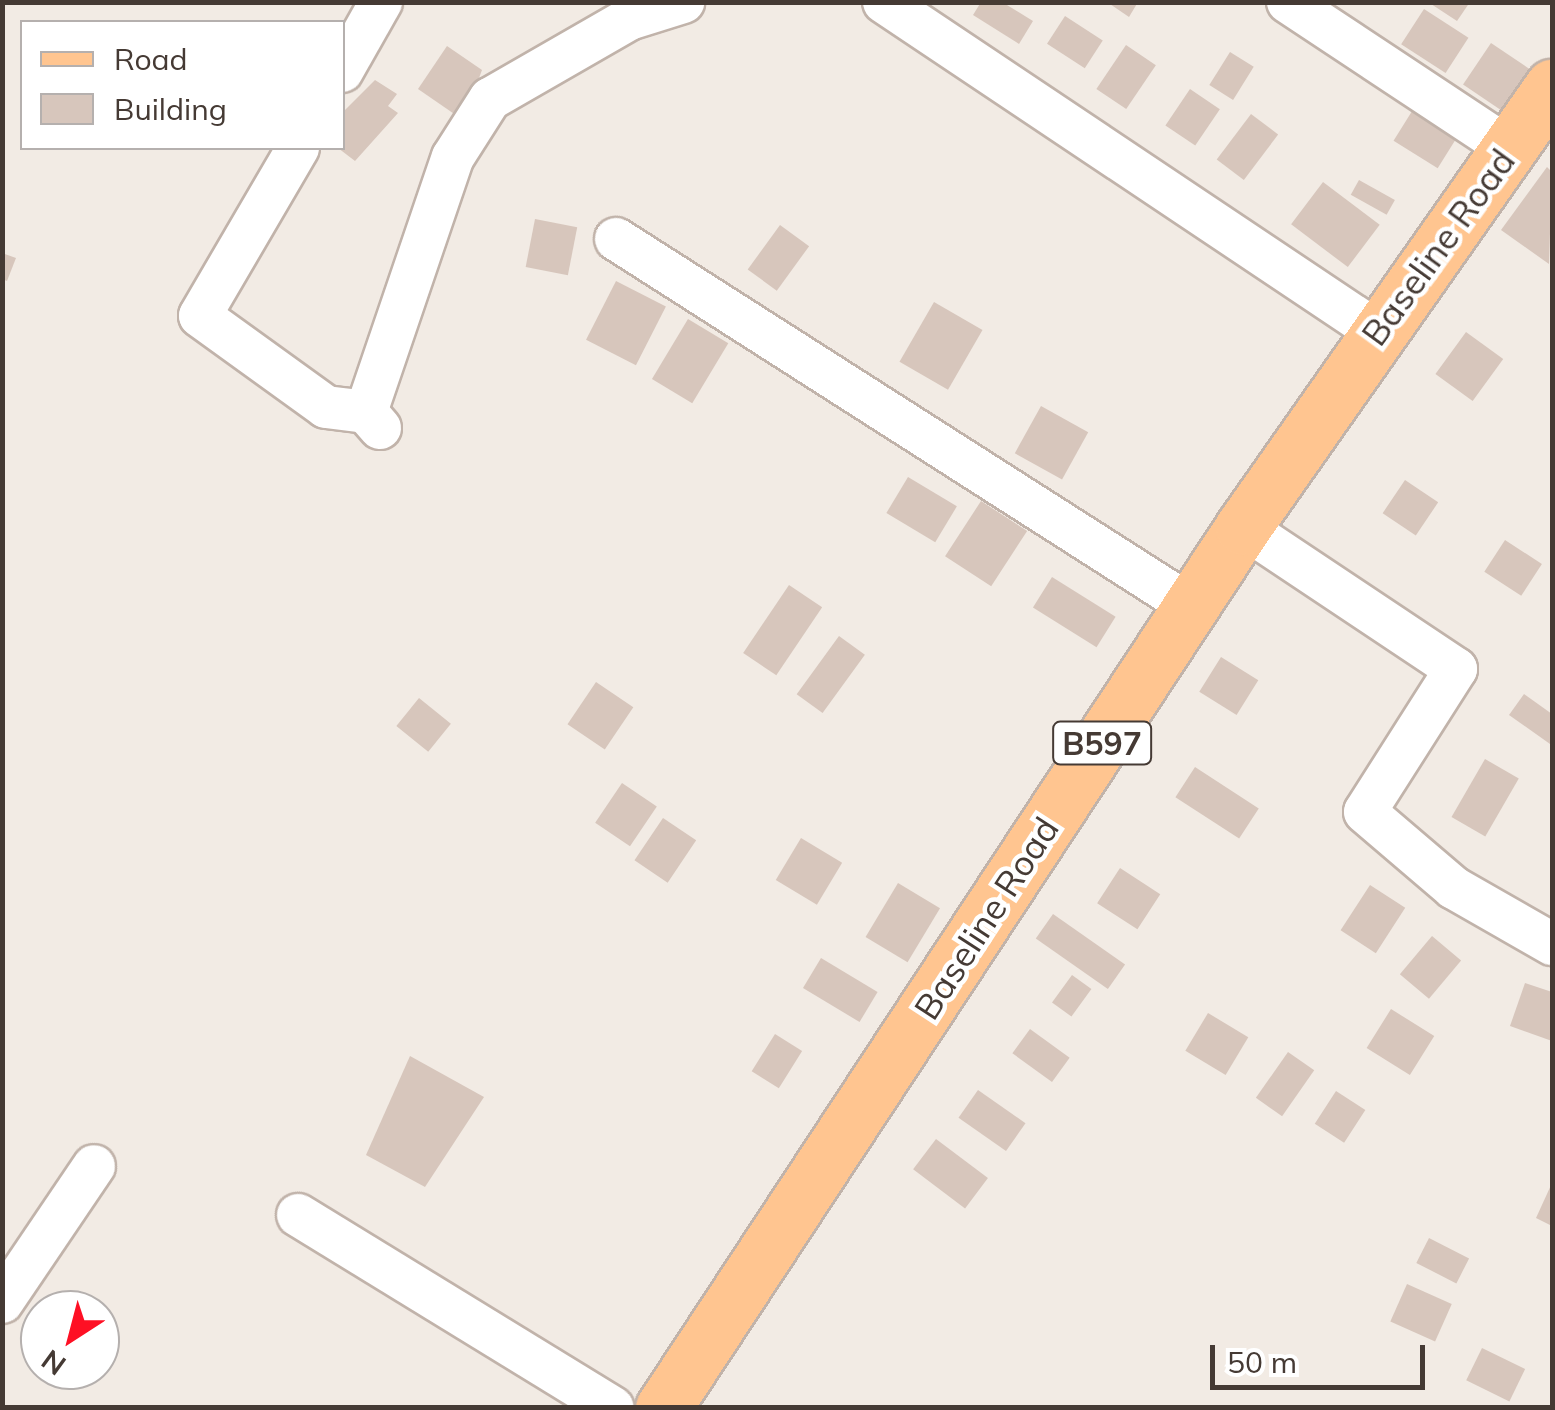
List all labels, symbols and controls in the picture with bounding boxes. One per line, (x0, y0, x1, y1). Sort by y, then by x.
legend (20, 20, 345, 150)
text: Road (114, 40, 188, 78)
text: Building (114, 90, 227, 128)
street label: Baseline Road (1353, 141, 1523, 353)
road number: B597 (1052, 716, 1152, 770)
street label: Baseline Road (905, 809, 1067, 1027)
north arrow (20, 1290, 120, 1390)
scale bar (1215, 1325, 1430, 1387)
text: N (34, 1343, 72, 1383)
text: 50 m (1227, 1343, 1297, 1381)

